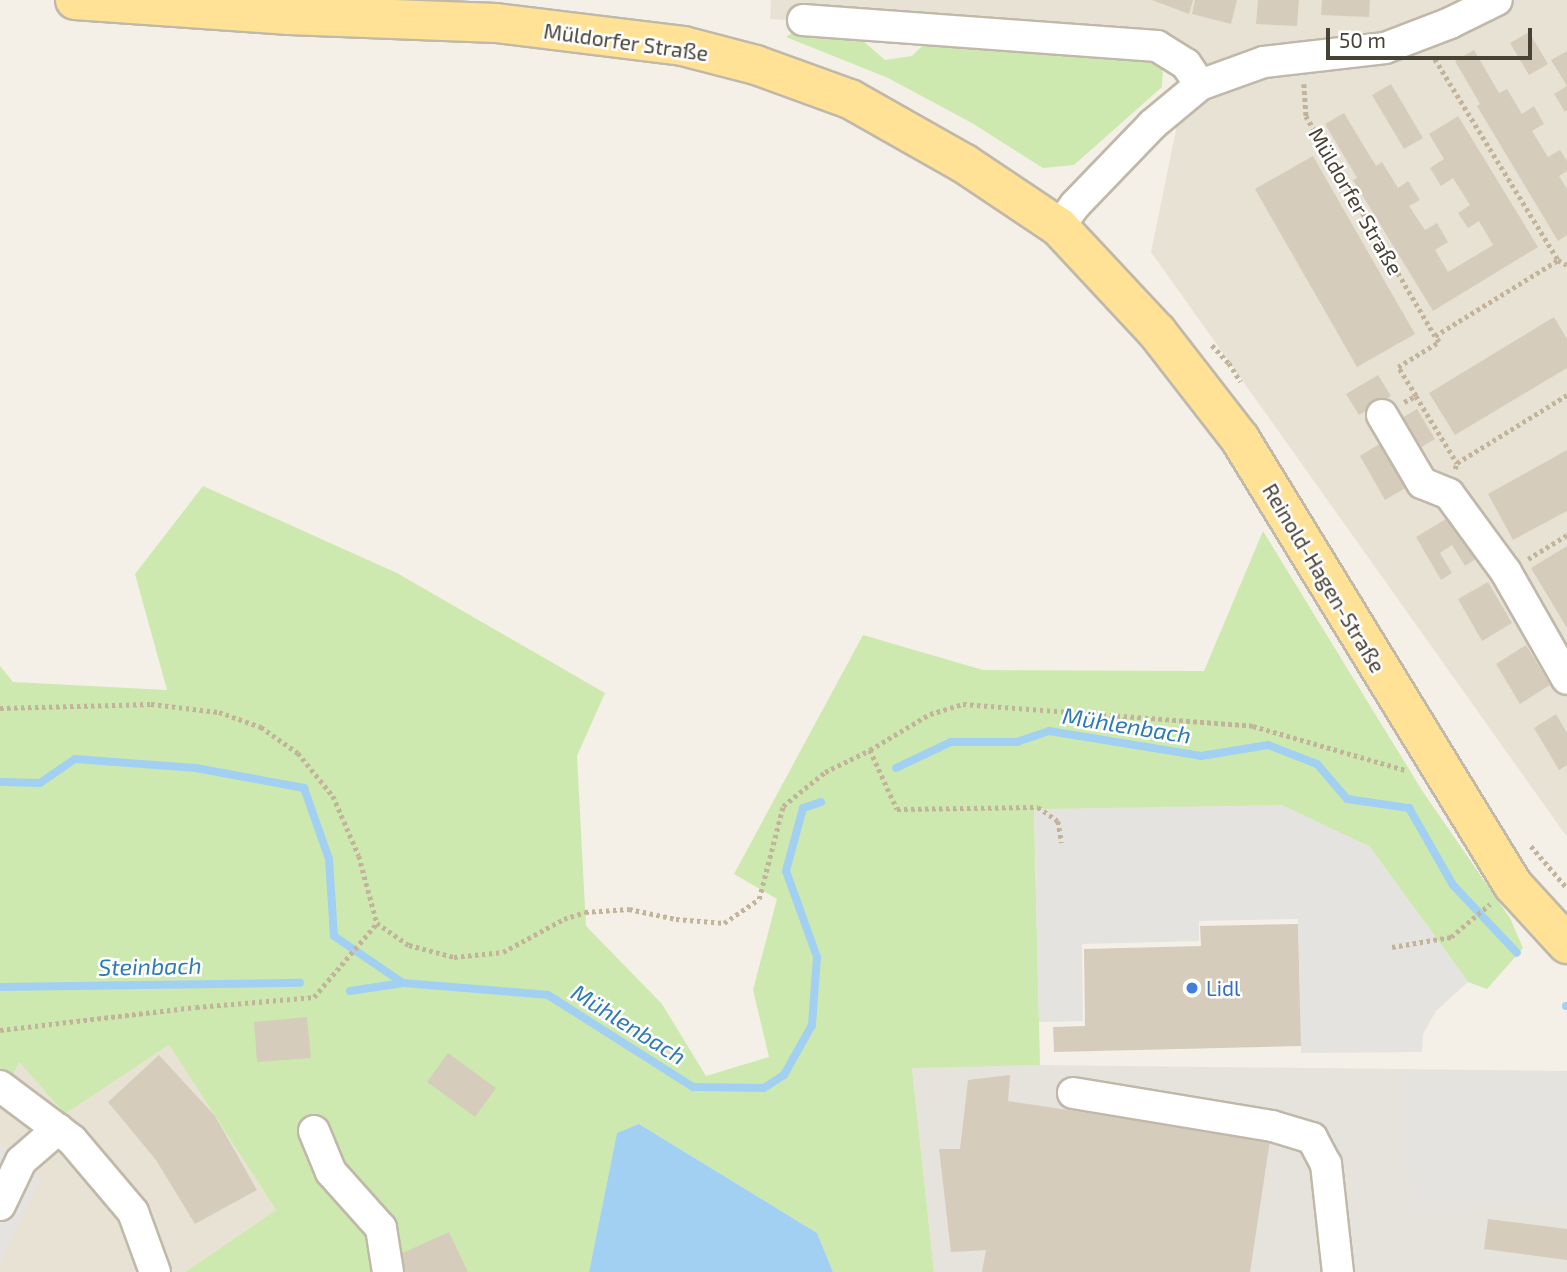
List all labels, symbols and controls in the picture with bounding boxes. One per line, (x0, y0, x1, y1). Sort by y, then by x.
scale bar (1329, 14, 1536, 58)
street label: Müldorfer Straße (542, 18, 710, 66)
text: 50 m (1339, 27, 1386, 52)
street label: Müldorfer Straße (1304, 123, 1408, 279)
street label: Reinold-Hagen-Straße (1258, 479, 1390, 677)
water label: Mühlenbach (1061, 701, 1193, 749)
water label: Steinbach (98, 951, 202, 981)
place label: Lidl (1206, 975, 1240, 1001)
water label: Mühlenbach (567, 978, 691, 1070)
marker: Lidl (1184, 980, 1200, 996)

